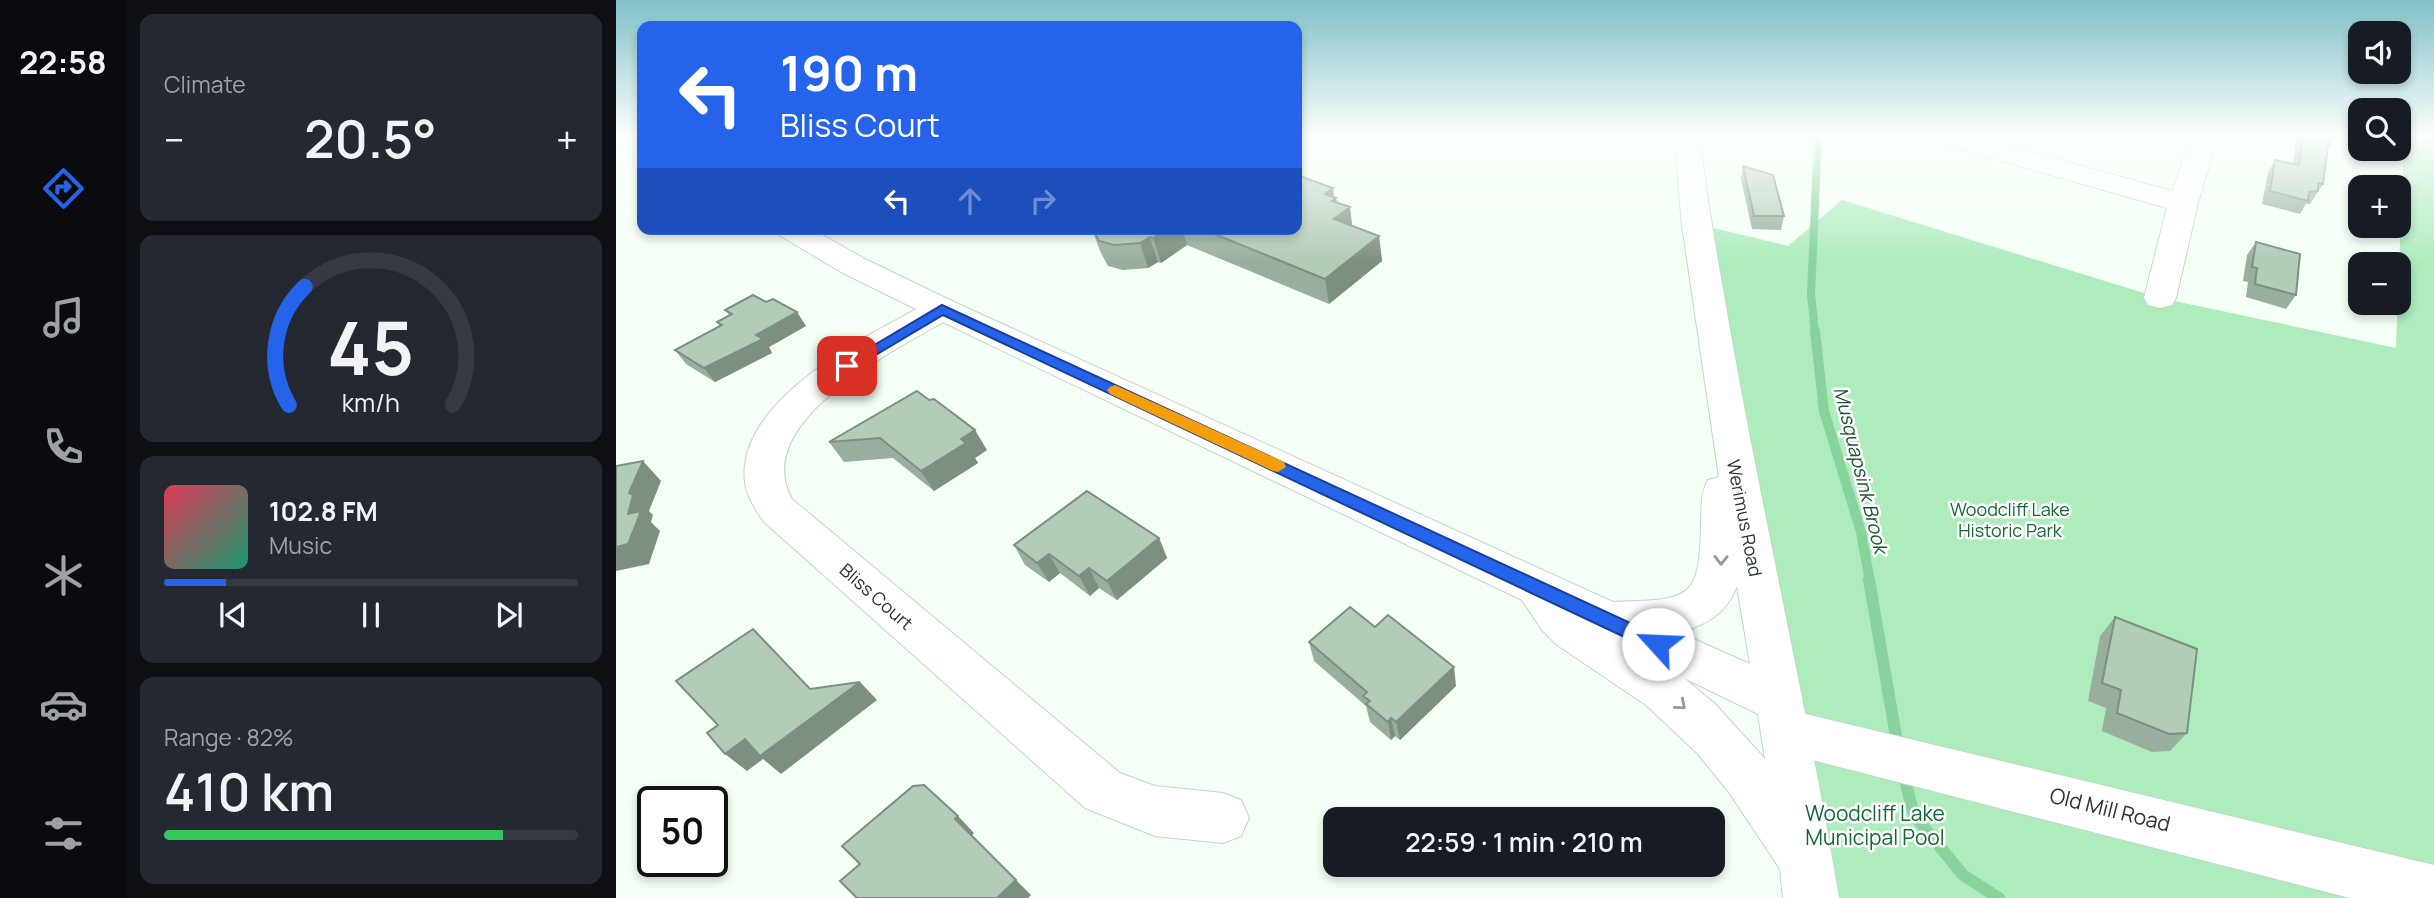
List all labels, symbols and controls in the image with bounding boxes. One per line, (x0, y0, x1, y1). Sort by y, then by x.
map controls (2348, 21, 2411, 315)
button: sound (2348, 21, 2411, 84)
text: 190 m (780, 39, 918, 106)
text: 22:58 (19, 40, 107, 84)
icon: left (665, 49, 756, 140)
text: Climate (164, 68, 246, 100)
button: search (2348, 98, 2411, 161)
text: 20.5° (304, 103, 437, 174)
text: Bliss Court (780, 103, 940, 147)
text: − (164, 113, 185, 165)
text: + (556, 113, 578, 165)
icon: directions (39, 164, 88, 213)
button: + (2348, 175, 2411, 238)
icon: left (878, 182, 916, 220)
icon: ahead (951, 182, 989, 220)
icon: right (1024, 182, 1062, 220)
button: − (2348, 252, 2411, 315)
icon: music (39, 293, 88, 342)
text: 45 (328, 297, 414, 397)
pin (817, 336, 877, 396)
icon: arrive (828, 347, 866, 385)
text: km/h (342, 384, 400, 419)
water label: Musquapsink Brook (1828, 384, 1895, 558)
icon: phone (39, 422, 88, 471)
street label: Werimus Road (1722, 457, 1768, 578)
text: 102.8 FM (269, 493, 378, 529)
park label: Woodcliff Lake Historic Park (1950, 497, 2070, 542)
text: Music (269, 529, 332, 561)
icon: climate (39, 551, 88, 600)
one-way arrow (1714, 555, 1729, 566)
street label: Bliss Court (835, 558, 918, 635)
icon: previous (214, 596, 252, 634)
icon: pause (352, 596, 390, 634)
icon: next (490, 596, 528, 634)
position arrow (1621, 607, 1695, 681)
icon: car (39, 680, 88, 729)
one-way arrow (1673, 697, 1686, 709)
text: Range · 82% (164, 721, 294, 753)
text: 410 km (164, 756, 334, 827)
street label: Old Mill Road (2047, 781, 2173, 838)
speed limit sign: 50 (637, 786, 728, 877)
park label: Woodcliff Lake Municipal Pool (1805, 799, 1945, 851)
icon: filters (39, 809, 88, 858)
text: 22:59 · 1 min · 210 m (1405, 824, 1643, 860)

